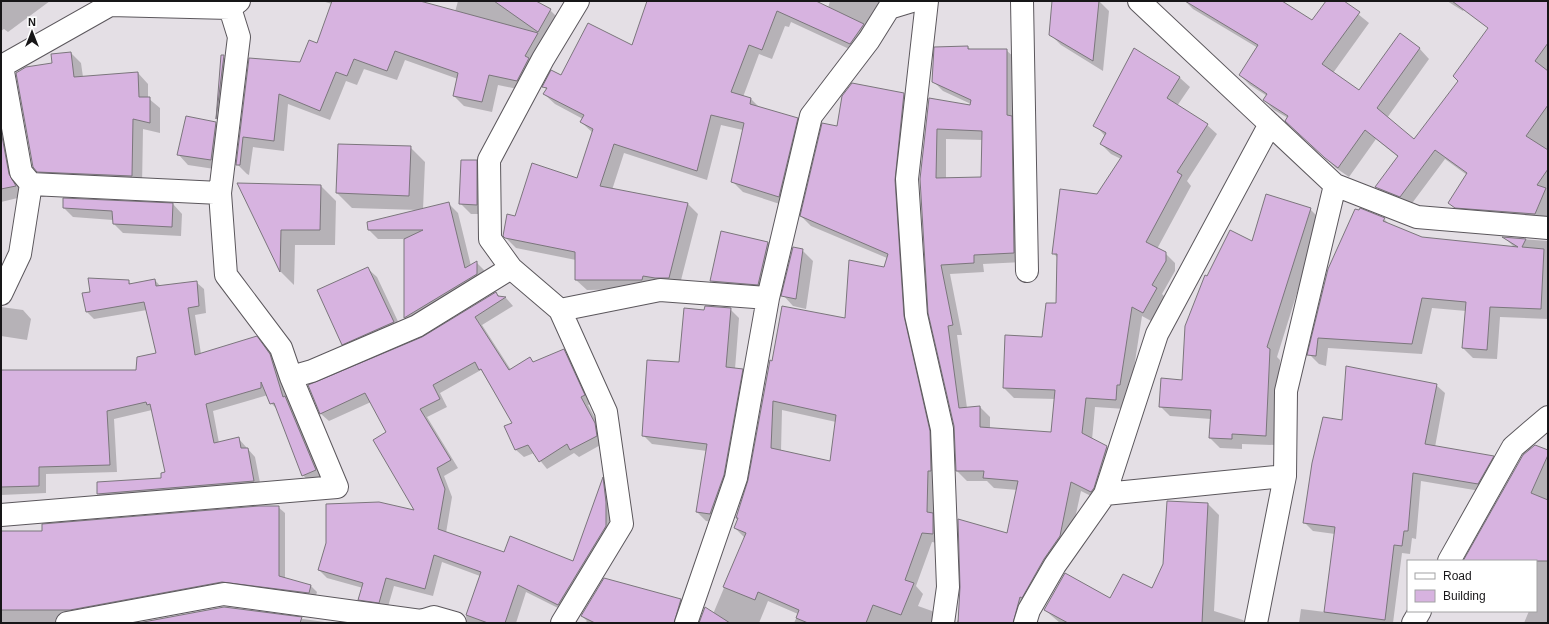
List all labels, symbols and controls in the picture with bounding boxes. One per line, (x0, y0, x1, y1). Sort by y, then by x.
north arrow (12, 12, 52, 52)
text: N (28, 16, 36, 28)
legend (1407, 560, 1537, 612)
text: Road (1443, 569, 1472, 583)
text: Building (1443, 589, 1486, 603)

